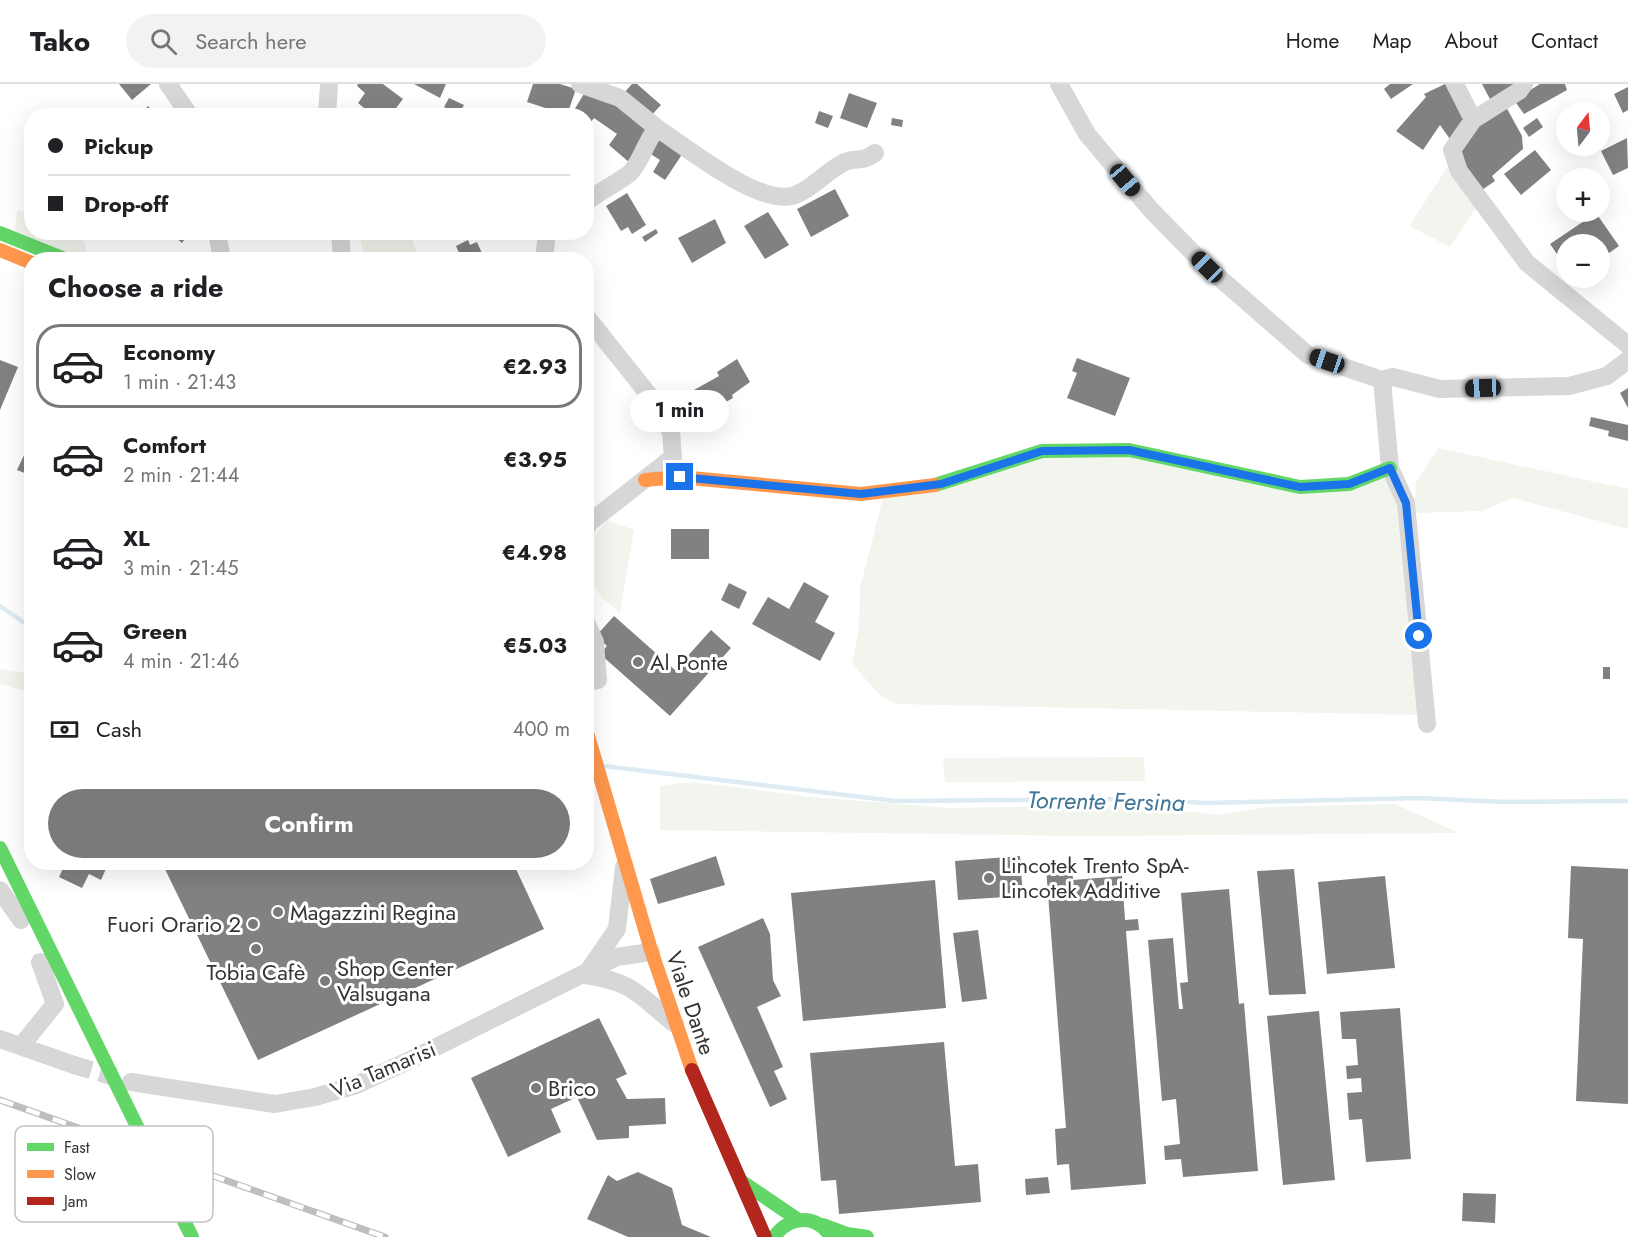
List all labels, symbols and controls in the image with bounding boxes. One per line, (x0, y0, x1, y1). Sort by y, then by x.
search box (126, 14, 546, 68)
text: Tako (30, 21, 90, 62)
icon: search (147, 25, 180, 58)
text: Search here (195, 25, 307, 57)
text: Home (1286, 26, 1339, 56)
text: Map (1372, 26, 1412, 56)
text: About (1445, 26, 1498, 56)
text: Contact (1531, 26, 1598, 56)
north arrow (1556, 102, 1610, 156)
map controls (1556, 102, 1610, 288)
text: Pickup (84, 130, 153, 162)
car (1107, 160, 1143, 200)
button: + (1556, 168, 1610, 222)
text: Drop-off (84, 188, 168, 220)
button: − (1556, 234, 1610, 288)
car (1188, 248, 1226, 286)
text: Choose a ride (48, 268, 223, 307)
text: Economy (123, 336, 215, 368)
icon: car (51, 339, 105, 393)
car (1307, 347, 1347, 375)
text: €2.93 (503, 350, 567, 382)
text: 1 min · 21:43 (123, 368, 236, 397)
car (1465, 378, 1501, 398)
callout: 1 min (630, 390, 730, 432)
text: 1 min (655, 396, 704, 425)
text: Comfort (123, 429, 206, 461)
icon: car (51, 432, 105, 486)
text: €3.95 (503, 443, 567, 475)
text: 2 min · 21:44 (123, 461, 239, 490)
route end (666, 463, 693, 490)
text: XL (123, 522, 150, 554)
icon: car (51, 525, 105, 579)
text: €4.98 (502, 536, 567, 568)
text: 3 min · 21:45 (123, 554, 239, 583)
text: Green (123, 615, 187, 647)
icon: car (51, 618, 105, 672)
route start (1405, 622, 1432, 649)
text: €5.03 (503, 629, 567, 661)
place label: Al Ponte (650, 646, 728, 678)
text: 4 min · 21:46 (123, 647, 240, 676)
marker: Al Ponte (631, 655, 645, 669)
icon: cash (48, 713, 81, 746)
text: Cash (96, 713, 142, 745)
text: 400 m (513, 715, 570, 744)
water label: Torrente Fersina (1027, 782, 1185, 820)
button: Confirm (48, 789, 570, 858)
place label: Lincotek Trento SpA- Lincotek Additive (1001, 849, 1189, 906)
marker: Lincotek Trento SpA- Lincotek Additive (982, 871, 996, 885)
place label: Magazzini Regina (290, 896, 456, 928)
marker: Magazzini Regina (271, 905, 285, 919)
place label: Fuori Orario 2 (107, 908, 241, 940)
marker: Fuori Orario 2 (246, 917, 260, 931)
marker: Tobia Cafè (249, 942, 263, 956)
street label: Viale Dante (658, 947, 724, 1059)
place label: Shop Center Valsugana (337, 952, 454, 1009)
place label: Tobia Cafè (207, 956, 305, 988)
marker: Shop Center Valsugana (318, 974, 332, 988)
street label: Via Tamarisi (325, 1032, 441, 1106)
place label: Brico (548, 1072, 596, 1104)
marker: Brico (529, 1081, 543, 1095)
legend (15, 1126, 213, 1222)
text: Fast (64, 1136, 90, 1159)
text: Slow (64, 1163, 96, 1186)
text: Jam (62, 1190, 88, 1213)

